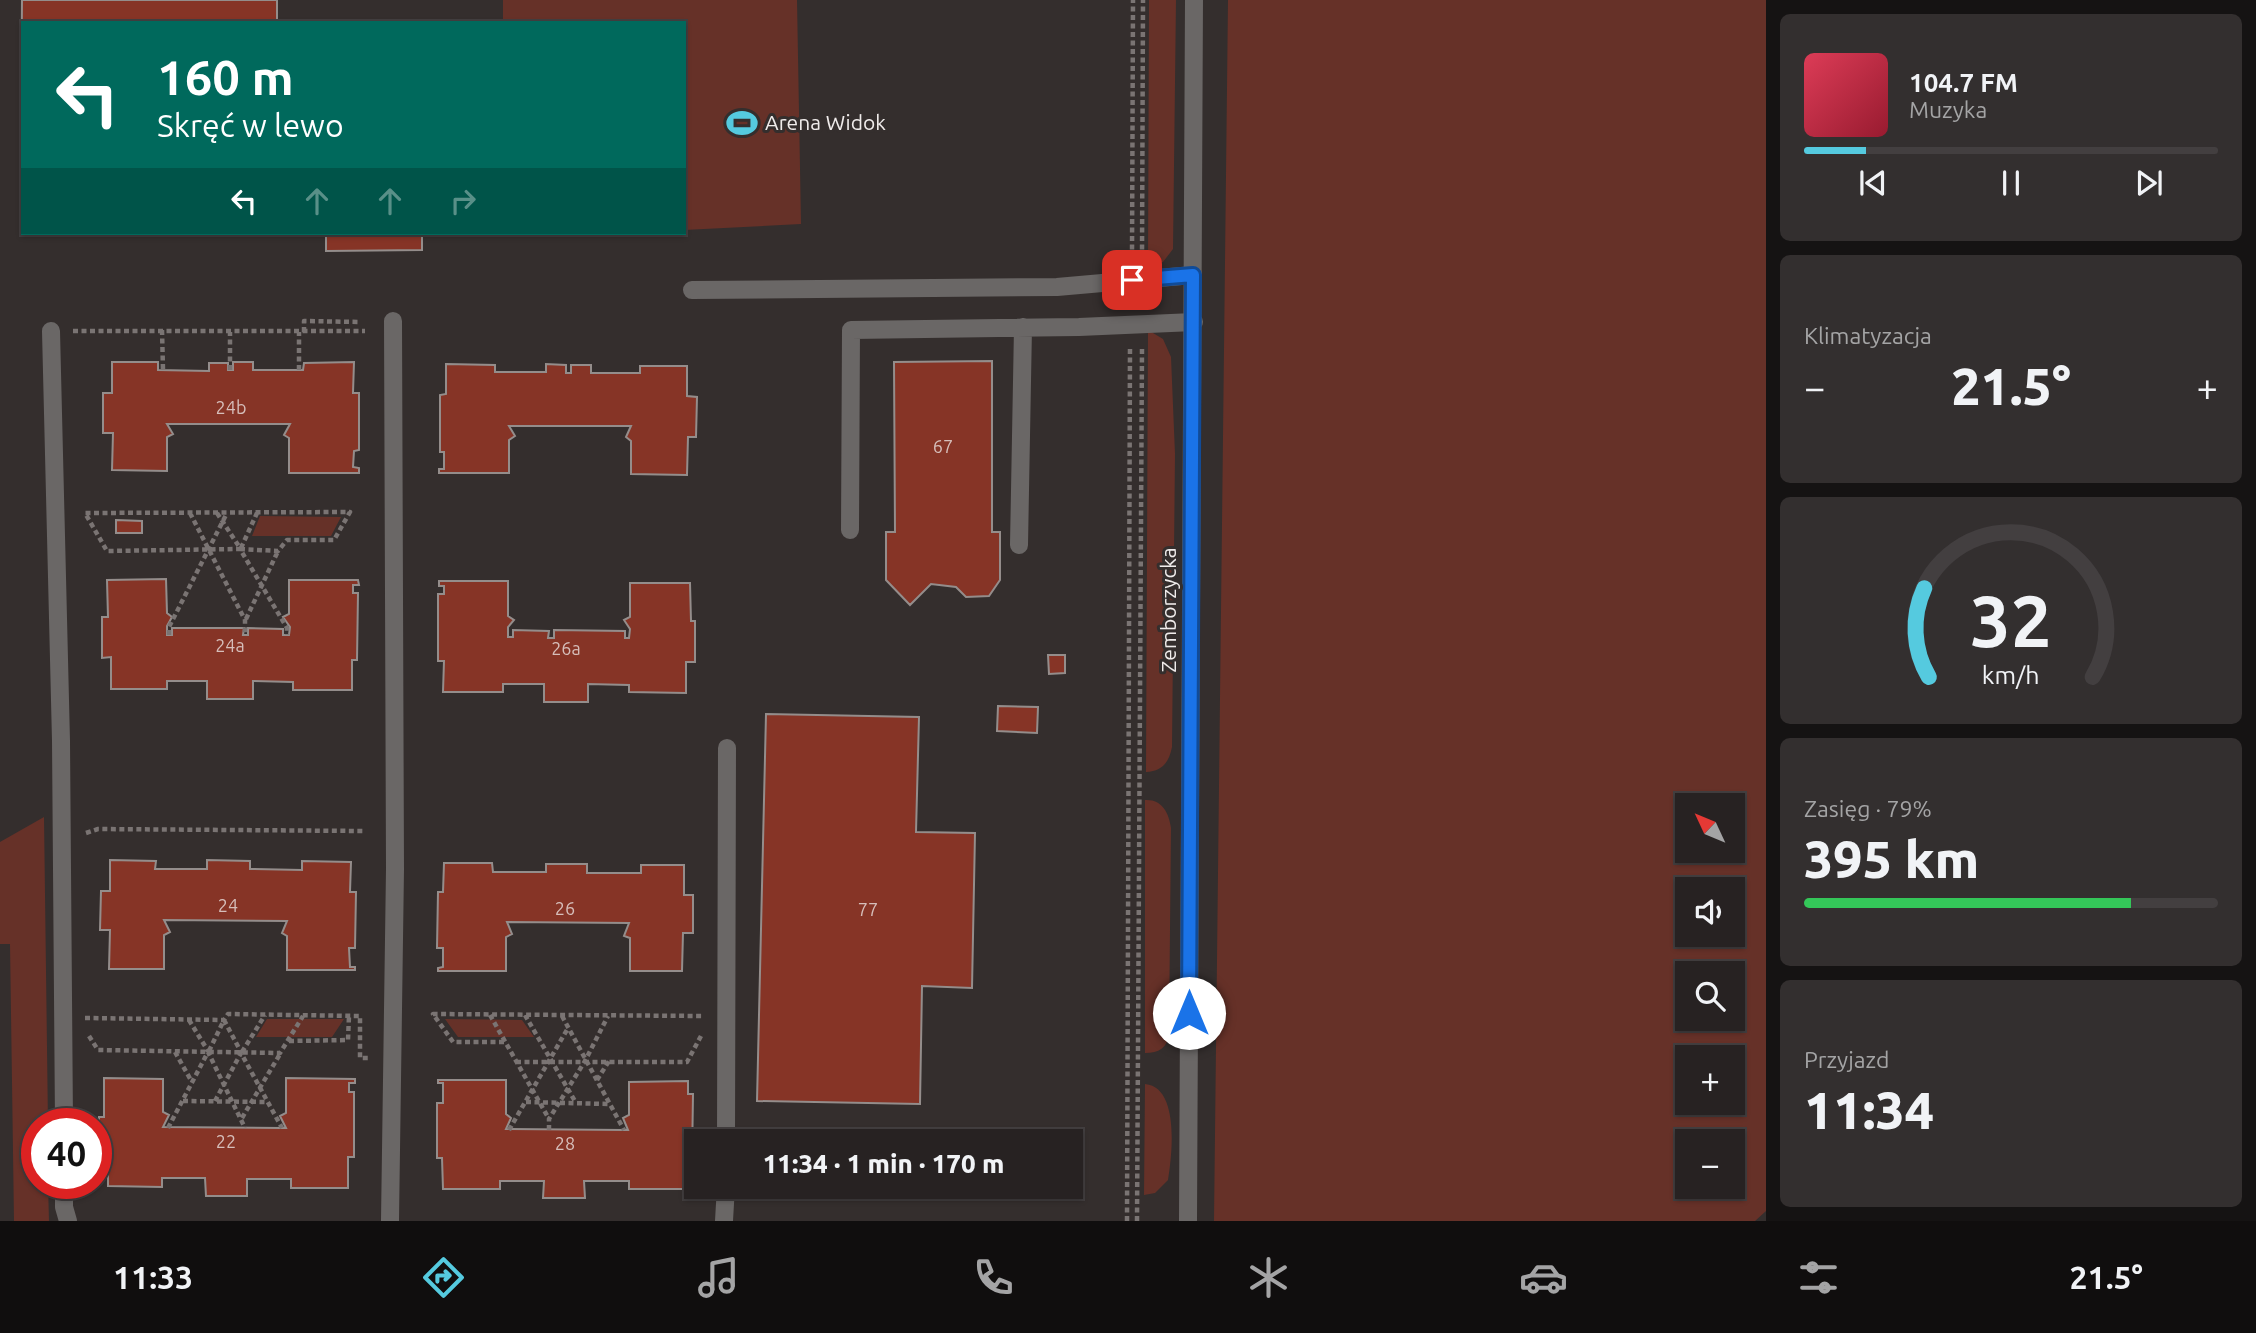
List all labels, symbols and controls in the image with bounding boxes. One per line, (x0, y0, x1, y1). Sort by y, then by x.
icon: left (42, 49, 133, 140)
text: 160 m (157, 49, 294, 104)
text: 104.7 FM (1909, 68, 2018, 97)
text: Muzyka (1909, 97, 1987, 122)
sports icon: Arena Widok (725, 106, 759, 140)
text: Skręć w lewo (157, 107, 344, 143)
place label: Arena Widok (765, 110, 886, 134)
icon: previous (1854, 164, 1892, 202)
icon: pause (1992, 164, 2030, 202)
icon: next (2130, 164, 2168, 202)
icon: left (225, 182, 263, 220)
icon: ahead (298, 182, 336, 220)
icon: ahead (371, 182, 409, 220)
icon: right (444, 182, 482, 220)
pin (1102, 250, 1162, 310)
icon: arrive (1113, 261, 1151, 299)
text: Klimatyzacja (1804, 323, 1932, 348)
text: 21.5° (1951, 357, 2071, 415)
text: − (1804, 366, 1825, 408)
text: + (2197, 366, 2218, 408)
house number: 24b (216, 397, 246, 417)
house number: 67 (933, 436, 953, 456)
street label: Zemborzycka (1156, 547, 1180, 673)
text: 32 (1970, 579, 2052, 661)
house number: 24a (215, 635, 245, 655)
house number: 26a (551, 638, 581, 658)
text: km/h (1982, 660, 2040, 688)
north arrow (1675, 793, 1745, 863)
map controls (1675, 793, 1745, 1199)
text: Zasięg · 79% (1804, 796, 1932, 821)
text: 395 km (1804, 830, 1979, 888)
button: sound (1675, 877, 1745, 947)
house number: 24 (218, 895, 238, 915)
house number: 26 (555, 898, 575, 918)
house number: 77 (858, 899, 878, 919)
button: search (1675, 961, 1745, 1031)
position arrow (1152, 976, 1226, 1050)
button: + (1675, 1045, 1745, 1115)
text: Przyjazd (1804, 1047, 1889, 1072)
text: 11:34 (1804, 1081, 1934, 1139)
speed limit sign: 40 (21, 1108, 112, 1199)
button: − (1675, 1129, 1745, 1199)
house number: 22 (216, 1131, 236, 1151)
house number: 28 (555, 1133, 575, 1153)
text: 11:34 · 1 min · 170 m (763, 1149, 1004, 1178)
icon: directions (419, 1253, 468, 1302)
icon: music (694, 1253, 743, 1302)
icon: phone (969, 1253, 1018, 1302)
icon: climate (1244, 1253, 1293, 1302)
icon: car (1519, 1253, 1568, 1302)
icon: filters (1794, 1253, 1843, 1302)
text: 11:33 (113, 1259, 193, 1295)
text: 21.5° (2070, 1259, 2143, 1295)

